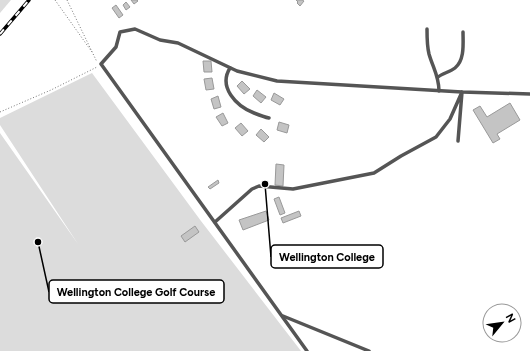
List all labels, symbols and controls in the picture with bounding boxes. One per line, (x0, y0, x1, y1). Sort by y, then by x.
callout: Wellington College (271, 245, 383, 268)
text: Wellington College (279, 251, 375, 264)
callout: Wellington College Golf Course (49, 280, 224, 303)
text: Wellington College Golf Course (57, 286, 215, 299)
north arrow (482, 303, 522, 343)
text: N (503, 312, 518, 325)

